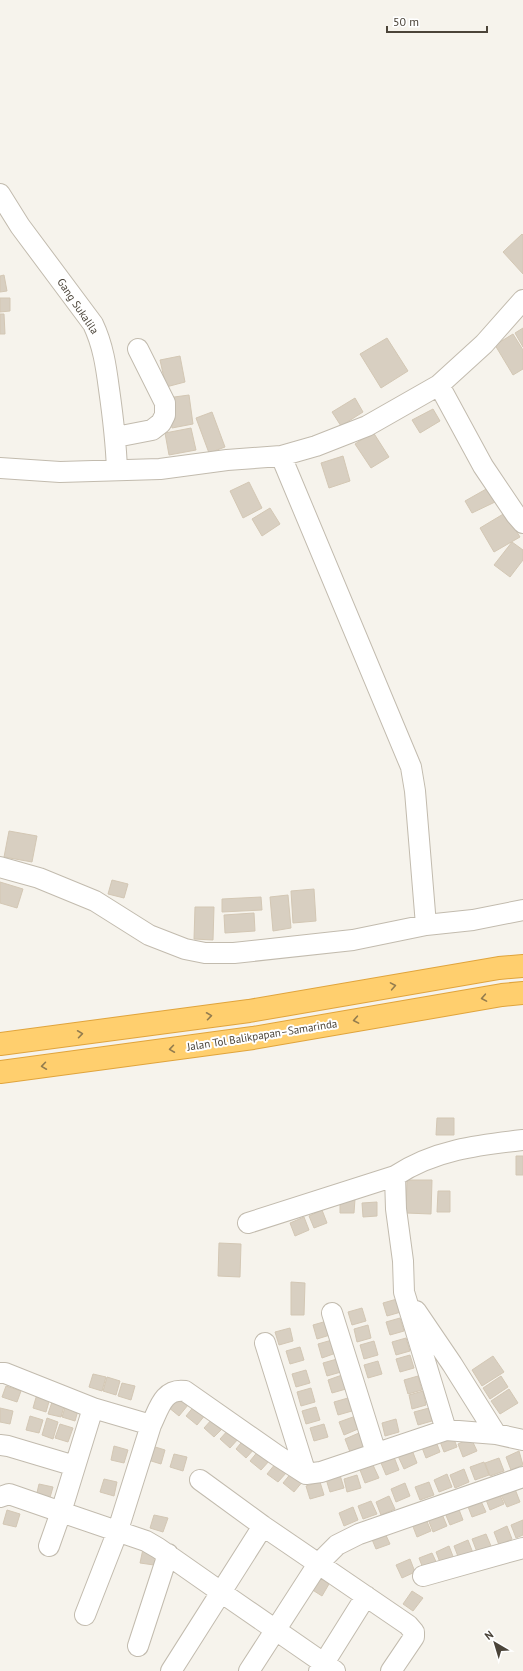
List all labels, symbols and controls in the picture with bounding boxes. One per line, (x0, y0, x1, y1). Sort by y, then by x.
scale bar (387, 8, 487, 34)
text: 50 m (393, 14, 419, 29)
street label: Gang Sukalila (54, 275, 102, 337)
one-way arrow (390, 982, 396, 991)
one-way arrow (481, 993, 487, 1002)
one-way arrow (206, 1012, 212, 1021)
street label: Jalan Tol Balikpapan–Samarinda (185, 1016, 338, 1054)
one-way arrow (353, 1016, 359, 1024)
one-way arrow (77, 1029, 83, 1038)
one-way arrow (169, 1044, 176, 1053)
one-way arrow (41, 1061, 47, 1070)
north arrow (475, 1623, 515, 1663)
text: N (482, 1627, 496, 1643)

